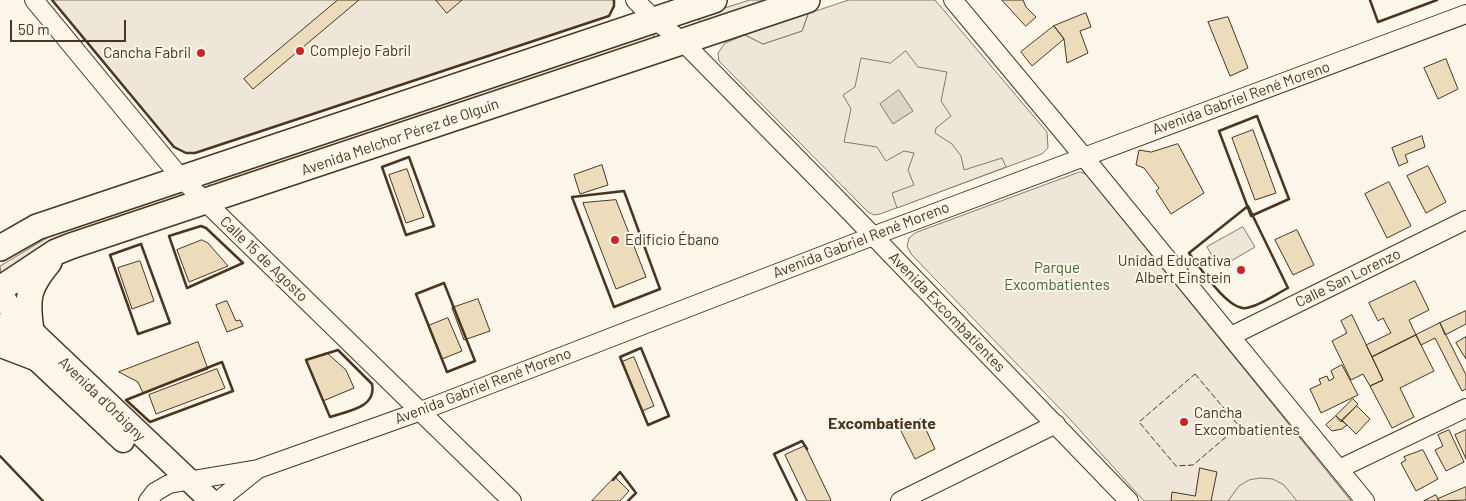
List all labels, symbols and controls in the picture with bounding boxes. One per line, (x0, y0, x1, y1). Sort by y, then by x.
scale bar (12, 10, 129, 42)
text: 50 m (18, 20, 50, 38)
place label: Complejo Fabril (310, 42, 411, 60)
place label: Cancha Fabril (103, 44, 191, 62)
marker: Complejo Fabril (294, 45, 306, 57)
marker: Cancha Fabril (195, 47, 207, 59)
street label: Avenida Gabriel René Moreno (1150, 57, 1332, 139)
street label: Avenida Melchor Pérez de Olguín (299, 95, 501, 179)
street label: Avenida Gabriel René Moreno (770, 198, 952, 282)
street label: Calle 15 de Agosto (216, 212, 312, 306)
place label: Edificio Ébano (625, 231, 719, 249)
marker: Edificio Ébano (609, 234, 621, 246)
street label: Calle San Lorenzo (1292, 245, 1404, 311)
street label: Avenida Excombatientes (885, 248, 1009, 376)
place label: Unidad Educativa Albert Einstein (1118, 252, 1231, 287)
park label: Parque Excombatientes (1004, 259, 1110, 294)
marker: Unidad Educativa Albert Einstein (1235, 264, 1247, 276)
street label: Avenida Gabriel René Moreno (392, 344, 574, 428)
street label: Avenida d'Orbigny (55, 353, 149, 445)
place label: Cancha Excombatientes (1194, 404, 1300, 439)
district label: Excombatiente (828, 414, 936, 434)
marker: Cancha Excombatientes (1178, 416, 1190, 428)

